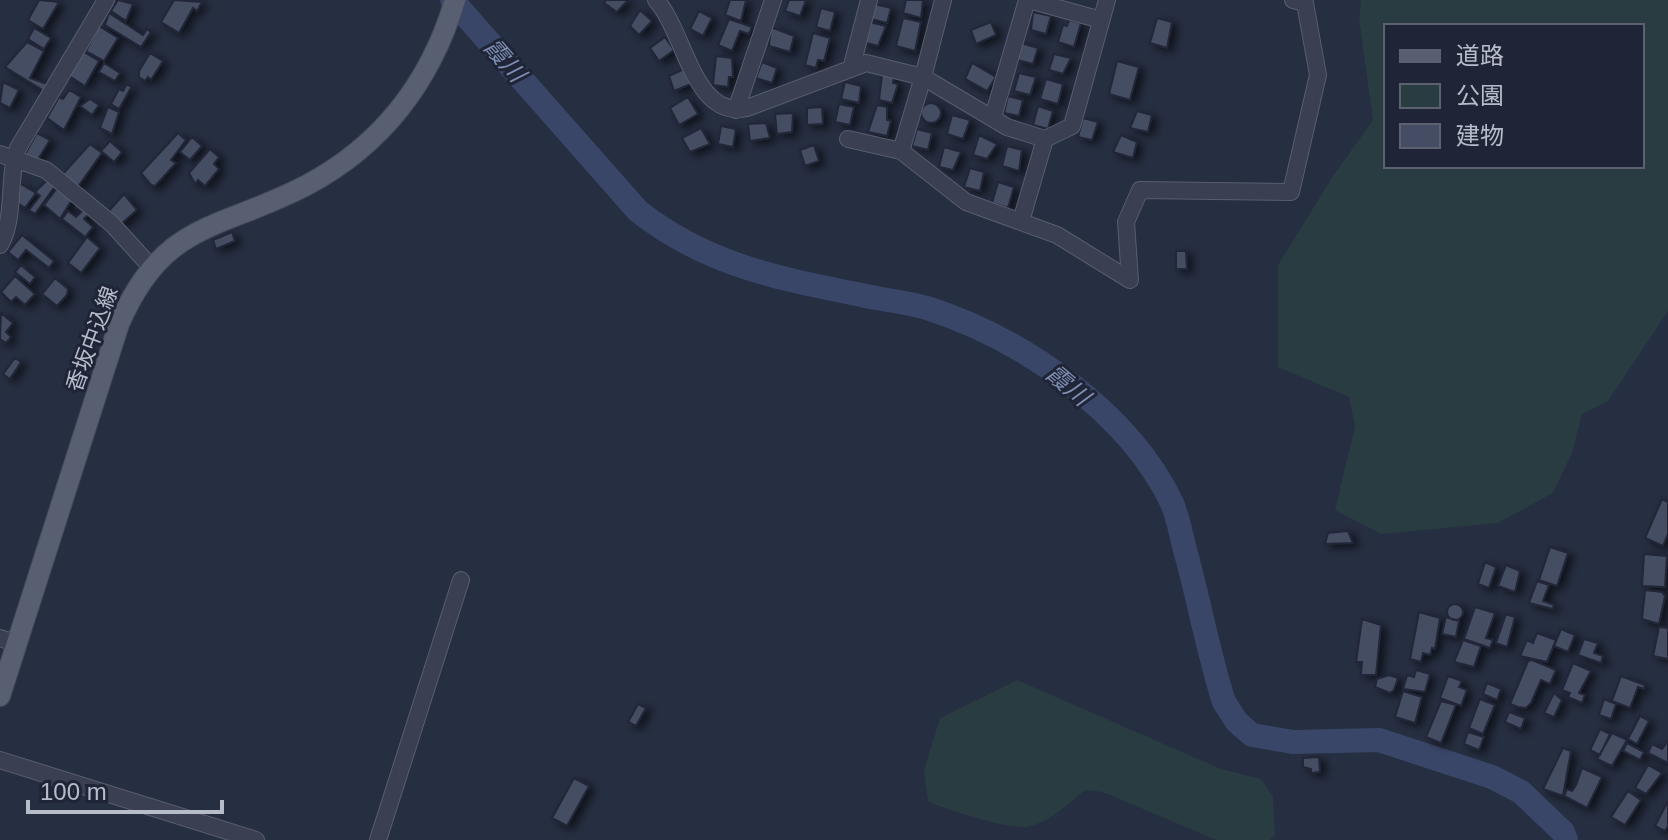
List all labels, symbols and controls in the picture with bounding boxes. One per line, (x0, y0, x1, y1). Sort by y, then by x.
legend (1384, 24, 1644, 168)
water label: 霞川 (479, 33, 533, 89)
text: 道路 (1456, 42, 1504, 69)
text: 公園 (1456, 82, 1504, 109)
text: 建物 (1456, 122, 1504, 149)
street label: 香坂中込線 (61, 283, 123, 395)
water label: 霞川 (1041, 359, 1097, 413)
scale bar (28, 764, 222, 814)
text: 100 m (40, 778, 107, 805)

